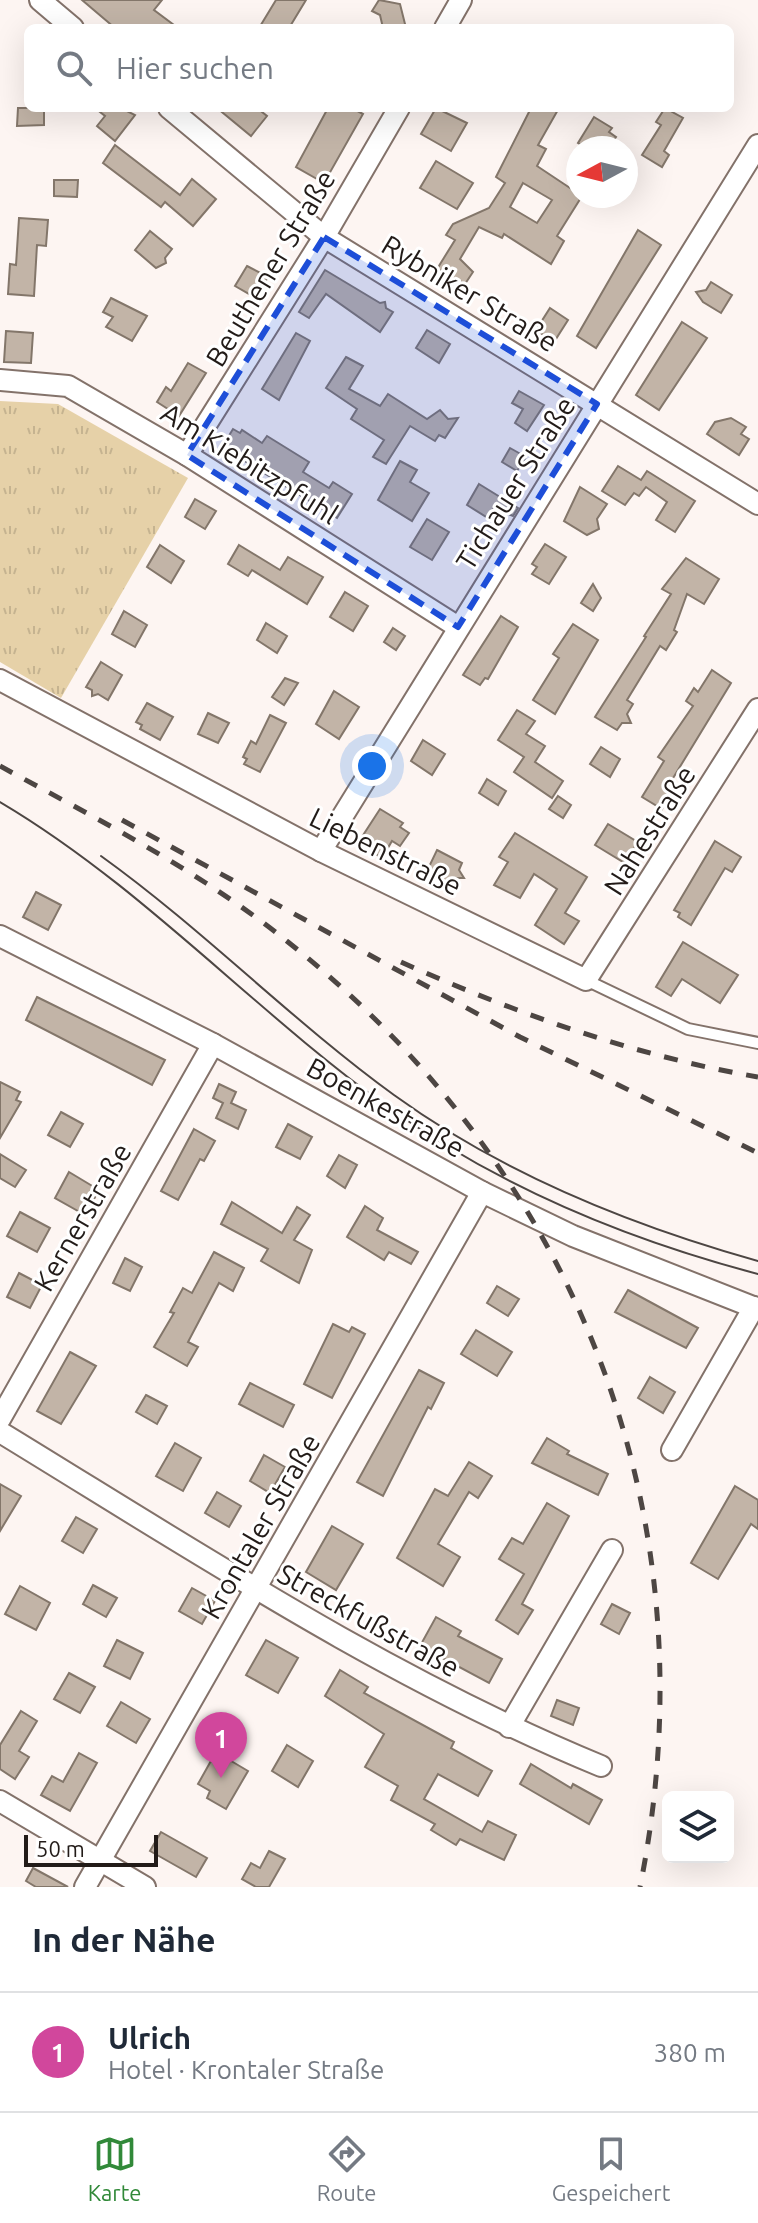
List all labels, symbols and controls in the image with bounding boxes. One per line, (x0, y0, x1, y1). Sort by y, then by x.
search box (24, 24, 734, 112)
icon: search (52, 46, 96, 90)
text: Hier suchen (116, 51, 274, 85)
north arrow (566, 136, 638, 208)
street label: Beuthener Straße (199, 164, 341, 372)
street label: Rybniker Straße (377, 228, 563, 358)
street label: Tichauer Straße (449, 391, 581, 575)
street label: Am Kiebitzpfuhl (156, 396, 344, 530)
your location (352, 746, 392, 786)
street label: Nahestraße (597, 760, 701, 900)
street label: Liebenstraße (305, 801, 467, 901)
street label: Boenkestraße (302, 1051, 470, 1163)
street label: Kernerstraße (27, 1138, 137, 1296)
street label: Krontaler Straße (195, 1428, 325, 1624)
street label: Streckfußstraße (273, 1557, 465, 1683)
pin: 1 (195, 1712, 247, 1778)
map controls (662, 1791, 734, 1863)
button: layers (662, 1791, 734, 1863)
scale bar (24, 1831, 158, 1867)
text: 50 m (36, 1836, 85, 1861)
text: In der Nähe (32, 1920, 215, 1958)
text: Ulrich (108, 2021, 191, 2055)
text: 1 (51, 2038, 65, 2067)
text: 380 m (654, 2038, 726, 2067)
text: Hotel · Krontaler Straße (108, 2055, 384, 2084)
tab: Karte (88, 2132, 141, 2205)
tab: Route (317, 2132, 377, 2205)
tab: Gespeichert (552, 2132, 670, 2205)

